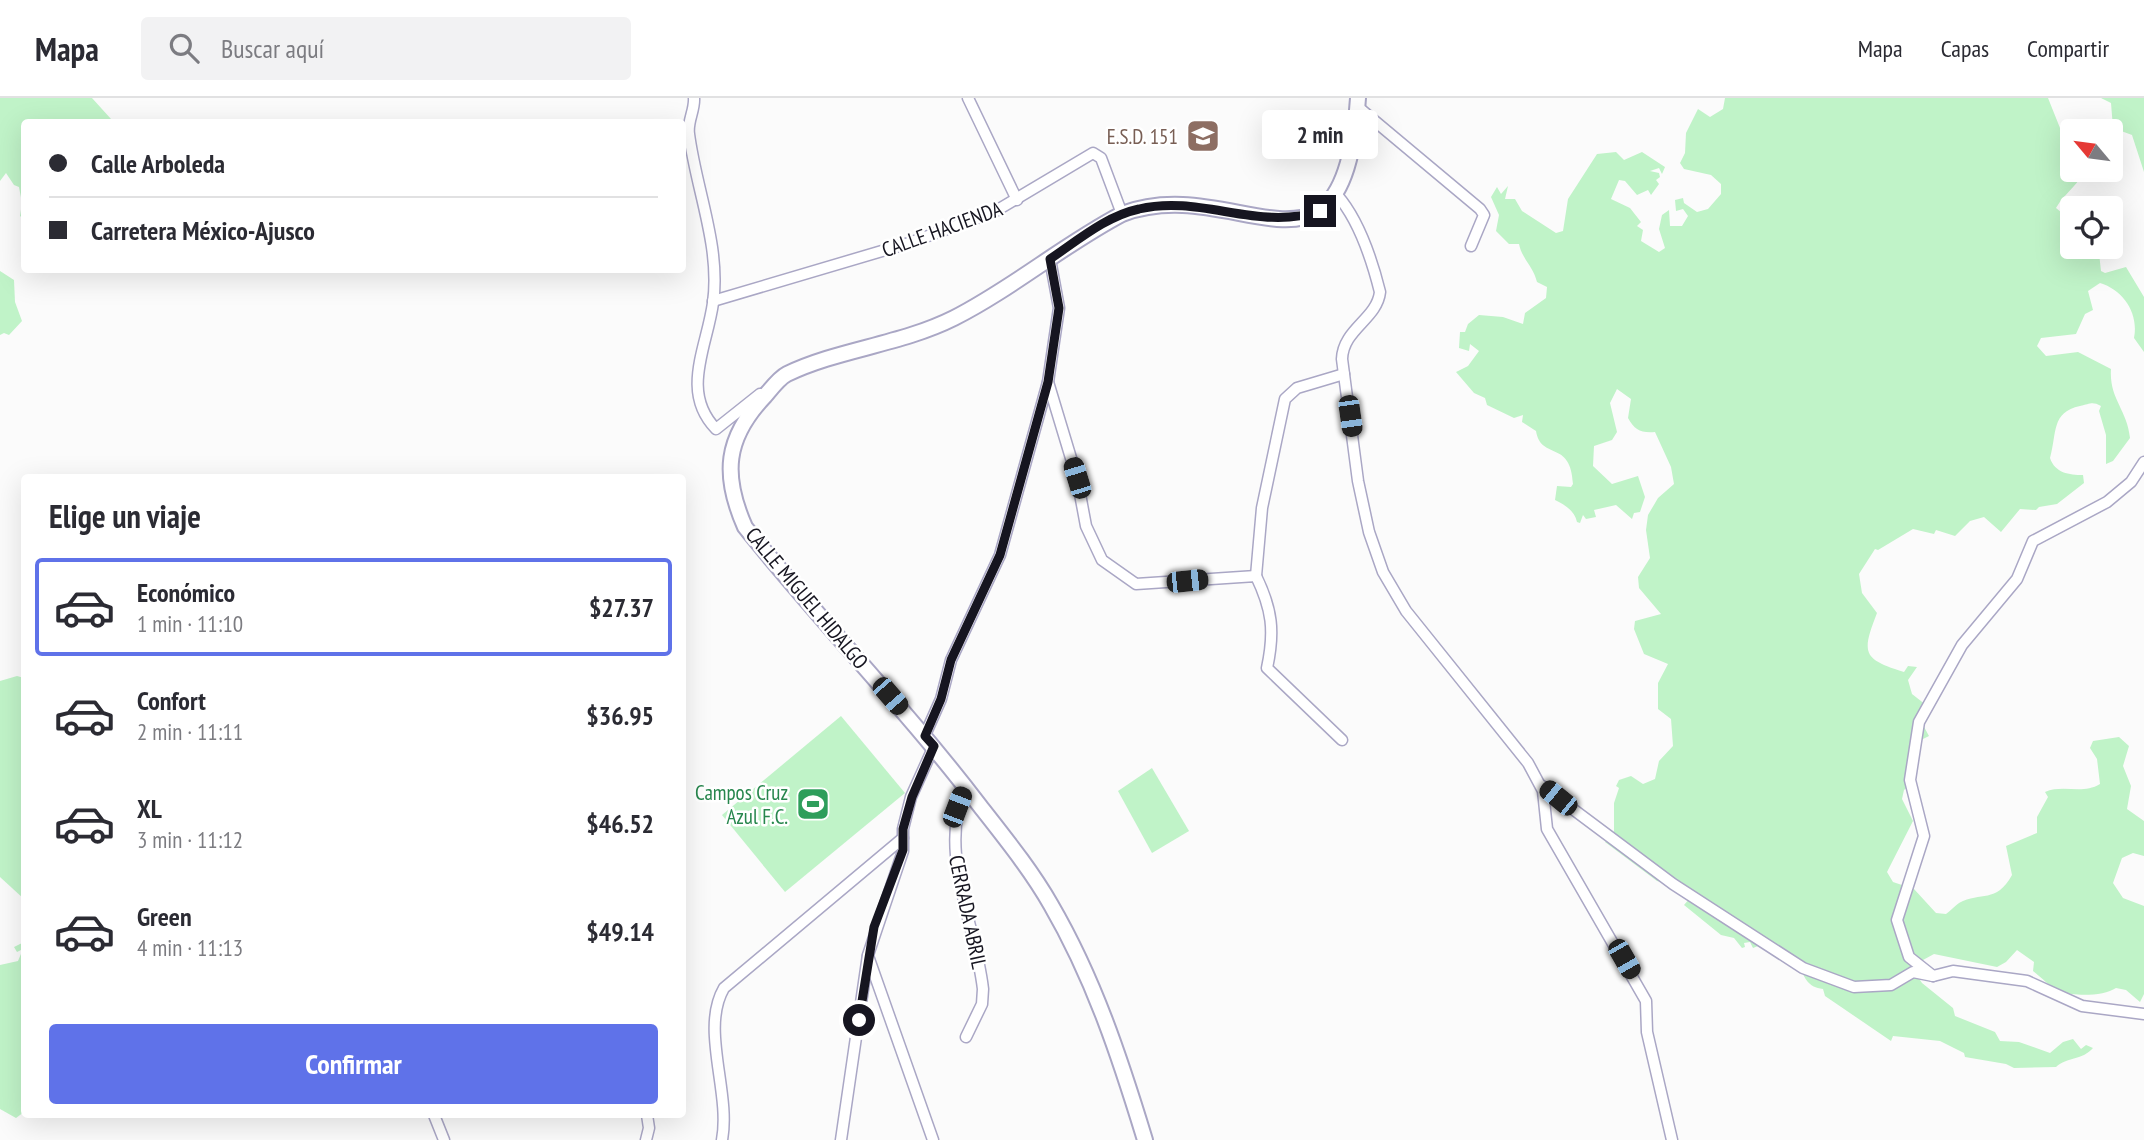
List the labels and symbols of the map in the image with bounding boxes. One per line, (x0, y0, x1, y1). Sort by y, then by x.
callout: 2 min (1262, 109, 1378, 158)
school or university icon: E.S.D. 151 (1184, 117, 1222, 155)
north arrow (2060, 119, 2123, 182)
place label: E.S.D. 151 (1107, 123, 1178, 150)
street label: CALLE HACIENDA (878, 195, 1006, 263)
route end (1304, 195, 1336, 227)
car (1337, 394, 1364, 438)
car (1061, 455, 1094, 501)
street label: CALLE MIGUEL HIDALGO (740, 522, 874, 674)
car (1166, 568, 1209, 594)
car (869, 673, 912, 719)
car (1536, 777, 1581, 819)
place label: Campos Cruz Azul F.C. (695, 779, 788, 830)
car (940, 784, 975, 830)
sports icon: Campos Cruz Azul F.C. (794, 785, 832, 823)
street label: CERRADA ABRIL (943, 853, 993, 972)
car (1605, 936, 1644, 982)
route start (843, 1004, 875, 1036)

